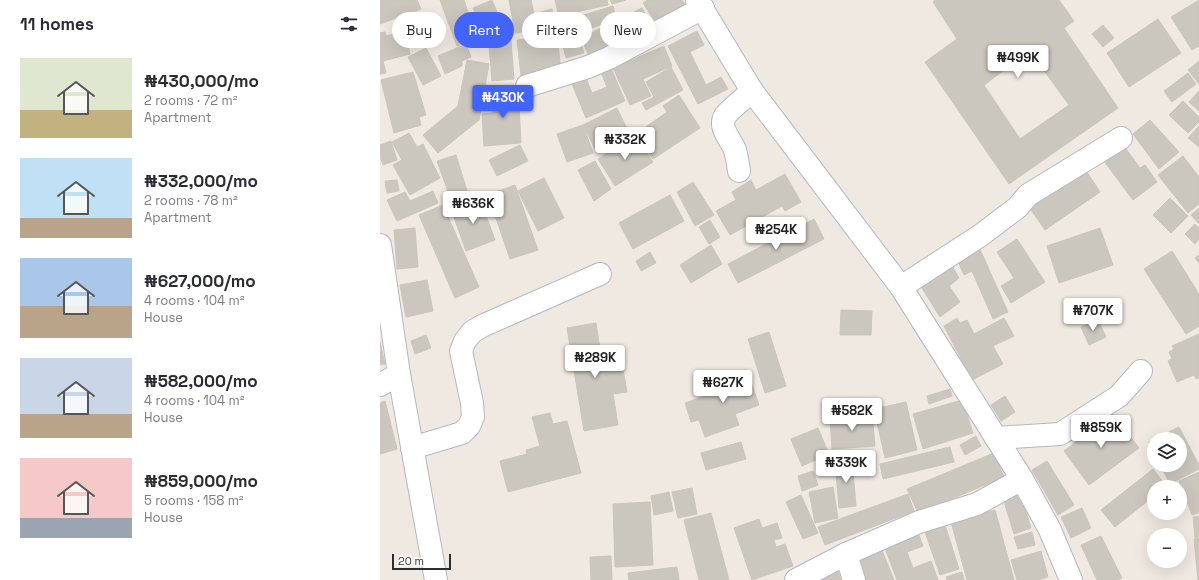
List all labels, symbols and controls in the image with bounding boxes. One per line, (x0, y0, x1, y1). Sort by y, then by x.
chip: Buy (392, 12, 446, 48)
chip: Rent (454, 12, 514, 48)
chip: Filters (522, 12, 592, 48)
chip: New (600, 12, 656, 48)
text: 11 homes (20, 13, 94, 35)
icon: filters (338, 13, 360, 35)
pin: ₦499K (990, 45, 1046, 79)
text: ₦499K (997, 49, 1039, 66)
text: ₦430,000/mo (144, 70, 259, 92)
icon: home (52, 74, 100, 122)
pin: ₦430K (475, 85, 531, 119)
text: ₦430K (481, 89, 525, 106)
text: 2 rooms · 72 m² (144, 92, 237, 109)
text: Apartment (144, 109, 212, 126)
pin: ₦332K (597, 127, 653, 161)
text: ₦332K (604, 131, 646, 148)
text: ₦332,000/mo (144, 170, 258, 192)
icon: home (52, 174, 100, 222)
pin: ₦636K (445, 191, 501, 225)
text: 2 rooms · 78 m² (144, 192, 238, 209)
text: ₦636K (452, 195, 494, 212)
text: Apartment (144, 209, 212, 226)
pin: ₦254K (748, 217, 804, 251)
text: ₦254K (755, 221, 797, 238)
text: ₦627,000/mo (144, 270, 256, 292)
icon: home (52, 274, 100, 322)
text: 4 rooms · 104 m² (144, 292, 245, 309)
pin: ₦707K (1065, 298, 1121, 332)
text: ₦707K (1072, 302, 1114, 319)
text: House (144, 309, 183, 326)
pin: ₦289K (567, 345, 623, 379)
text: ₦289K (574, 349, 616, 366)
text: ₦582,000/mo (144, 370, 258, 392)
pin: ₦627K (695, 370, 751, 404)
icon: home (52, 374, 100, 422)
text: ₦627K (702, 374, 744, 391)
text: 4 rooms · 104 m² (144, 392, 245, 409)
pin: ₦582K (824, 398, 880, 432)
text: ₦582K (831, 402, 873, 419)
text: House (144, 409, 183, 426)
pin: ₦859K (1073, 415, 1129, 449)
text: ₦859K (1080, 419, 1122, 436)
map controls (1147, 432, 1187, 568)
button: layers (1147, 432, 1187, 472)
pin: ₦339K (818, 450, 874, 484)
text: ₦339K (825, 454, 867, 471)
text: ₦859,000/mo (144, 470, 258, 492)
icon: home (52, 474, 100, 522)
button: + (1147, 480, 1187, 520)
text: 5 rooms · 158 m² (144, 492, 244, 509)
text: House (144, 509, 183, 526)
button: − (1147, 528, 1187, 568)
scale bar (392, 552, 451, 571)
text: 20 m (398, 554, 424, 568)

